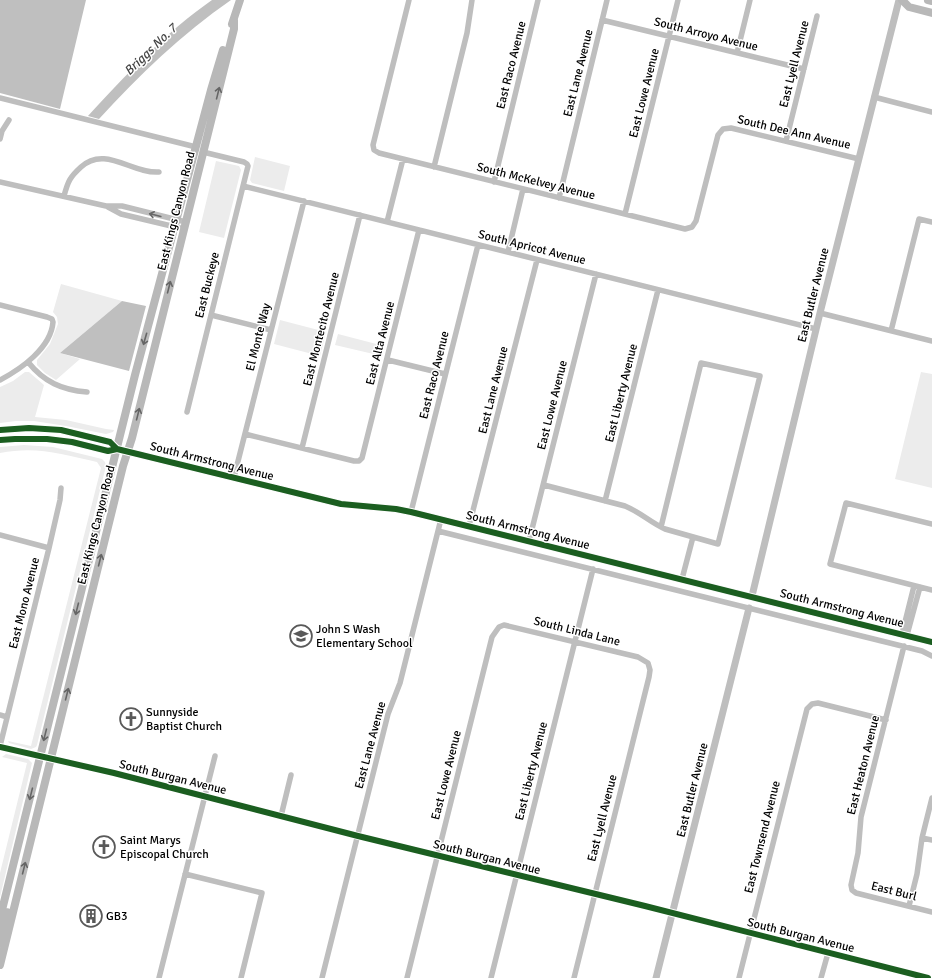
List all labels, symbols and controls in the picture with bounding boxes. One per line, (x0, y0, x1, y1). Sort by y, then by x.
street label: South Arroyo Avenue (652, 14, 759, 55)
water label: Briggs No. 7 (121, 19, 182, 79)
street label: East Lyell Avenue (776, 19, 813, 109)
street label: East Raco Avenue (493, 20, 530, 111)
street label: East Lane Avenue (560, 28, 597, 119)
street label: East Lowe Avenue (626, 47, 663, 139)
one-way arrow (214, 87, 222, 100)
street label: South Dee Ann Avenue (736, 112, 852, 153)
street label: East Kings Canyon Road (154, 150, 199, 272)
street label: South McKelvey Avenue (475, 160, 597, 203)
one-way arrow (149, 210, 162, 218)
street label: South Apricot Avenue (476, 227, 587, 268)
street label: East Butler Avenue (794, 246, 832, 344)
street label: East Buckeye (192, 251, 223, 320)
street label: East Montecito Avenue (300, 271, 343, 388)
one-way arrow (166, 281, 174, 294)
street label: East Alta Avenue (363, 300, 398, 387)
street label: El Monte Way (243, 301, 274, 373)
street label: East Raco Avenue (416, 330, 453, 421)
one-way arrow (141, 332, 148, 345)
street label: East Liberty Avenue (602, 342, 641, 444)
street label: East Lane Avenue (475, 345, 512, 436)
street label: East Lowe Avenue (534, 359, 571, 451)
one-way arrow (135, 407, 142, 420)
street label: South Armstrong Avenue (148, 439, 275, 484)
street label: East Kings Canyon Road (74, 464, 119, 586)
street label: South Armstrong Avenue (464, 508, 591, 553)
one-way arrow (97, 553, 104, 566)
street label: East Mono Avenue (6, 556, 43, 650)
street label: South Armstrong Avenue (778, 586, 905, 631)
one-way arrow (72, 602, 80, 615)
street label: South Linda Lane (532, 613, 622, 649)
place label: John S Wash Elementary School (316, 622, 413, 651)
school or university icon: John S Wash Elementary School (288, 623, 314, 649)
one-way arrow (63, 688, 71, 701)
street label: East Lane Avenue (352, 700, 389, 790)
place label: Sunnyside Baptist Church (146, 705, 222, 734)
church icon: Sunnyside Baptist Church (118, 706, 144, 732)
street label: East Heaton Avenue (844, 714, 883, 816)
street label: East Liberty Avenue (512, 720, 551, 822)
one-way arrow (41, 728, 49, 741)
street label: East Lowe Avenue (428, 729, 465, 821)
street label: East Butler Avenue (673, 741, 711, 839)
street label: South Burgan Avenue (118, 757, 228, 798)
street label: East Lyell Avenue (584, 773, 621, 863)
street label: East Townsend Avenue (741, 779, 784, 895)
one-way arrow (26, 788, 34, 801)
place label: Saint Marys Episcopal Church (120, 833, 209, 862)
church icon: Saint Marys Episcopal Church (91, 834, 117, 860)
street label: South Burgan Avenue (432, 837, 542, 878)
one-way arrow (20, 861, 28, 874)
street label: East Burl (869, 879, 919, 905)
building icon: GB3 (78, 903, 104, 929)
place label: GB3 (106, 909, 127, 924)
street label: South Burgan Avenue (746, 915, 856, 956)

